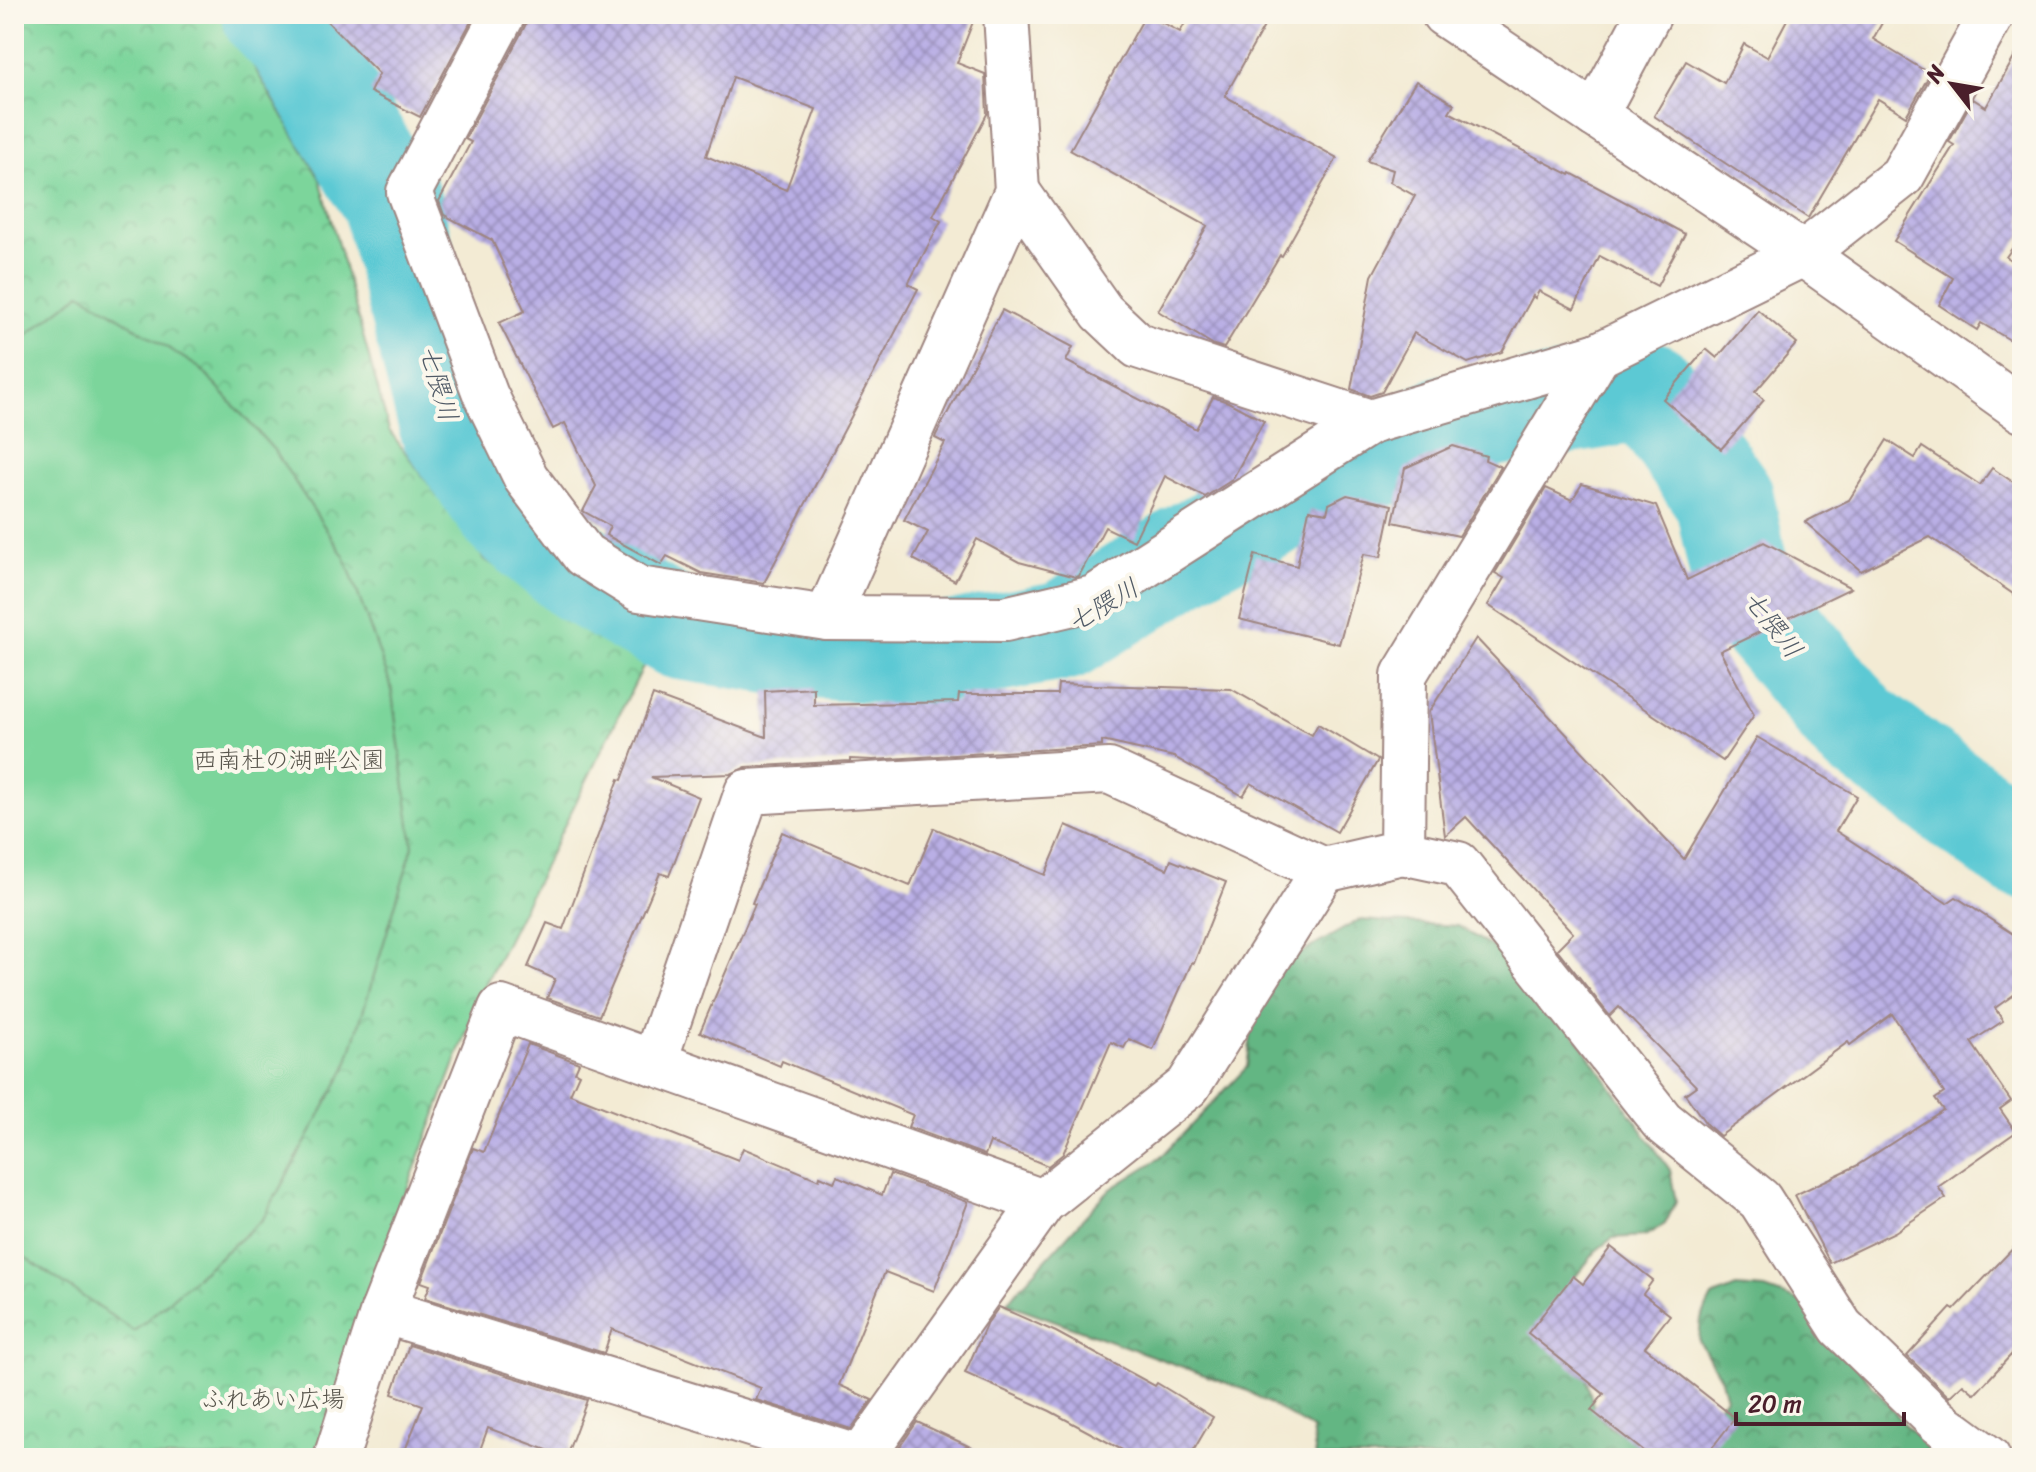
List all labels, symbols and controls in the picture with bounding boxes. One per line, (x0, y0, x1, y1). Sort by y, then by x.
north arrow (1912, 44, 1992, 124)
text: N (1914, 57, 1956, 91)
water label: 七隈川 (406, 339, 472, 427)
water label: 七隈川 (1058, 565, 1148, 645)
water label: 七隈川 (1731, 579, 1815, 669)
park label: 西南杜の湖畔公園 (193, 739, 385, 781)
scale bar (1736, 1376, 1904, 1426)
park label: ふれあい広場 (201, 1378, 345, 1420)
text: 20 m (1748, 1383, 1802, 1425)

